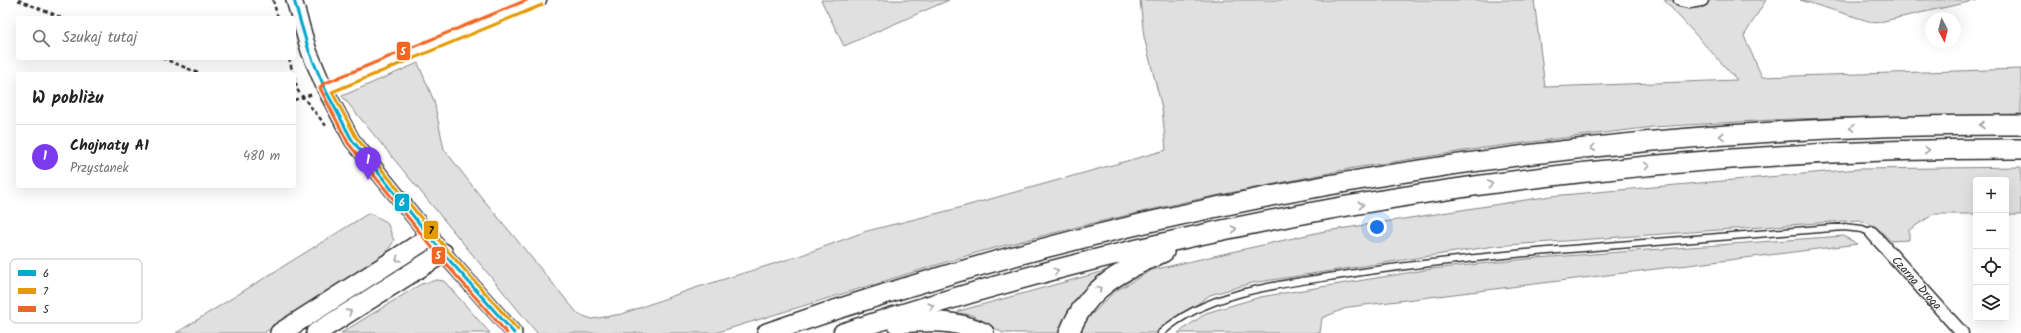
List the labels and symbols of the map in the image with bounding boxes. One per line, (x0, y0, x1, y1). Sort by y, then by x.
north arrow (1925, 12, 1961, 48)
line badge: 5 (396, 41, 411, 61)
text: 5 (399, 43, 407, 61)
one-way arrow (1979, 121, 1985, 129)
one-way arrow (1849, 124, 1855, 132)
one-way arrow (1719, 131, 1725, 140)
one-way arrow (1590, 143, 1596, 152)
one-way arrow (1924, 146, 1930, 154)
pin: 1 (355, 147, 381, 180)
one-way arrow (1644, 162, 1650, 171)
one-way arrow (1487, 180, 1493, 189)
line badge: 6 (394, 193, 410, 212)
text: 6 (399, 194, 405, 212)
one-way arrow (1358, 201, 1365, 209)
your location (1367, 217, 1387, 237)
line badge: 7 (423, 220, 439, 240)
text: 7 (428, 222, 434, 240)
one-way arrow (1231, 225, 1237, 234)
line badge: 5 (431, 246, 446, 265)
text: 5 (434, 247, 442, 265)
street label: Czarna Droga (1887, 252, 1946, 315)
one-way arrow (395, 254, 402, 261)
legend (10, 259, 142, 323)
text: 6 (43, 265, 49, 283)
one-way arrow (1053, 267, 1060, 275)
text: 7 (43, 283, 49, 301)
one-way arrow (1094, 287, 1102, 294)
text: 5 (43, 301, 50, 319)
one-way arrow (928, 302, 935, 311)
one-way arrow (345, 310, 352, 317)

